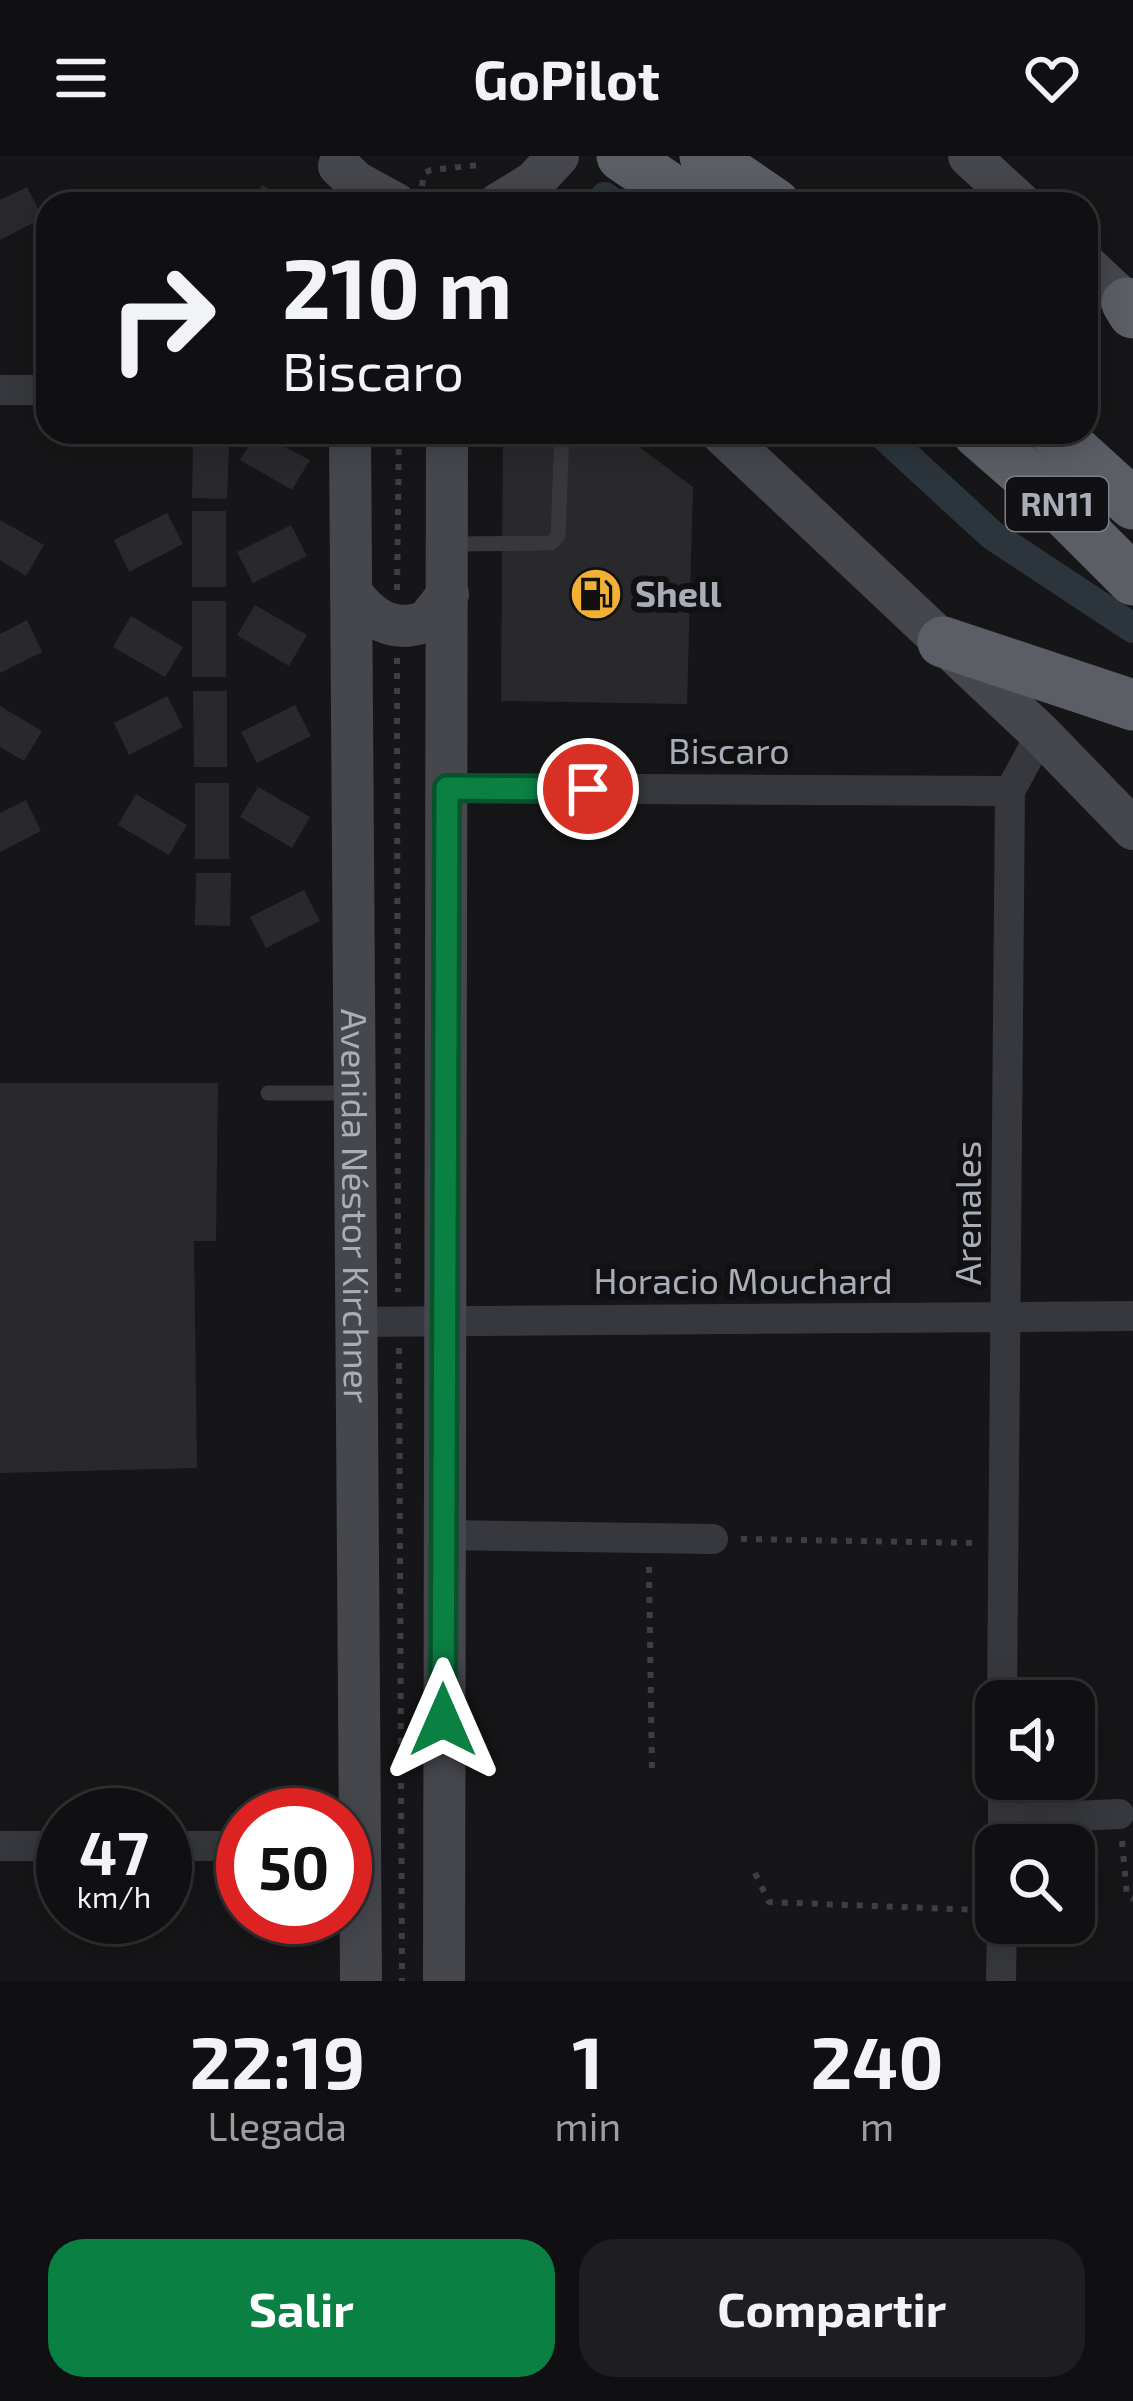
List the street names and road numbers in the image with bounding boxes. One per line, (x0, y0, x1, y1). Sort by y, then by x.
road number: RN11 (1006, 477, 1108, 531)
street label: Biscaro (668, 728, 790, 771)
street label: Avenida Néstor Kirchner (334, 1009, 380, 1403)
street label: Arenales (945, 1141, 988, 1285)
street label: Horacio Mouchard (593, 1258, 893, 1301)

